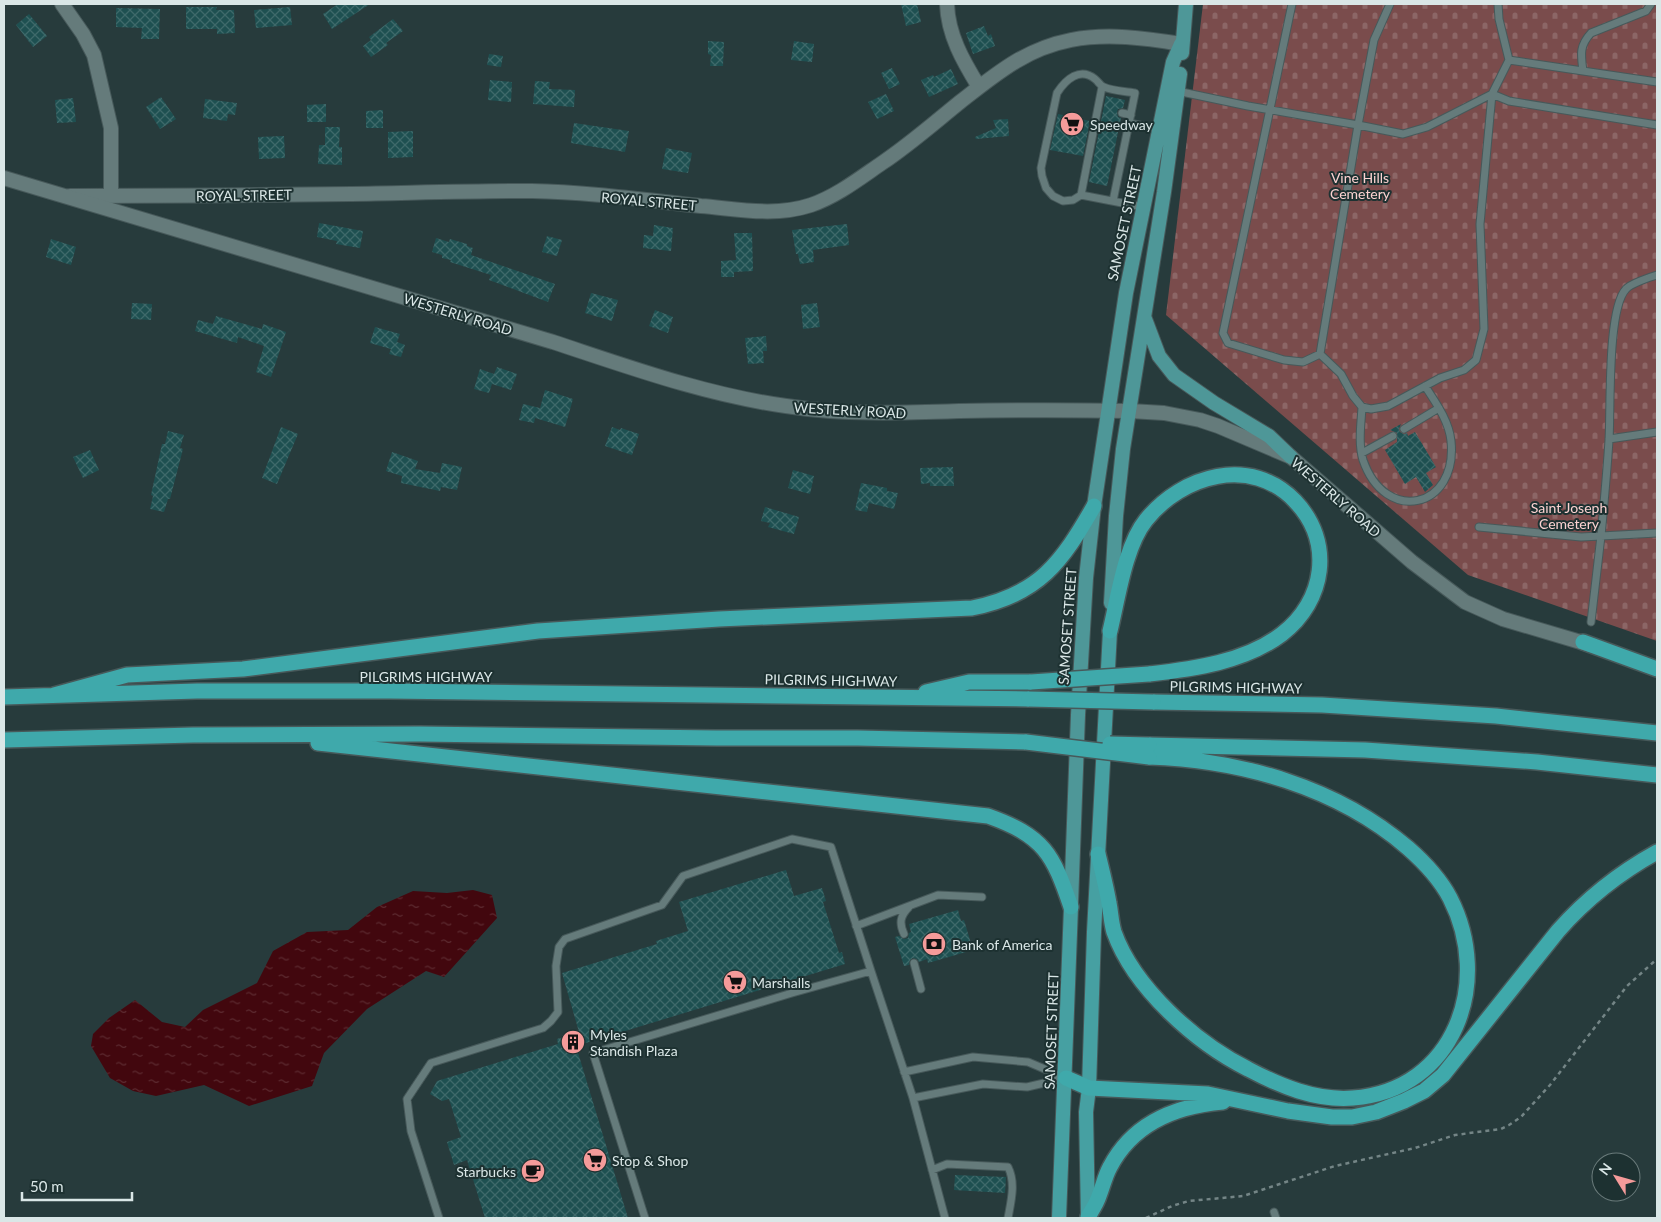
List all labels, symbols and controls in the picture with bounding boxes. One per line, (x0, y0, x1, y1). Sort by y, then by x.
supermarket icon: Speedway (1059, 111, 1085, 137)
place label: Speedway (1090, 116, 1154, 133)
street label: SAMOSET STREET (1103, 163, 1145, 282)
park label: Vine Hills Cemetery (1330, 169, 1391, 202)
street label: ROYAL STREET (196, 186, 293, 204)
street label: ROYAL STREET (600, 188, 698, 214)
street label: WESTERLY ROAD (402, 289, 514, 339)
street label: WESTERLY ROAD (793, 399, 907, 421)
street label: WESTERLY ROAD (1288, 454, 1384, 540)
park label: Saint Joseph Cemetery (1531, 499, 1607, 532)
street label: SAMOSET STREET (1054, 566, 1080, 685)
street label: PILGRIMS HIGHWAY (360, 668, 493, 685)
street label: PILGRIMS HIGHWAY (764, 670, 898, 690)
street label: PILGRIMS HIGHWAY (1169, 677, 1303, 697)
bank icon: Bank of America (921, 931, 947, 957)
place label: Bank of America (952, 936, 1052, 953)
supermarket icon: Marshalls (722, 969, 748, 995)
street label: SAMOSET STREET (1040, 971, 1062, 1090)
place label: Marshalls (752, 974, 810, 991)
place label: Myles Standish Plaza (590, 1026, 678, 1059)
building icon: Myles Standish Plaza (560, 1029, 586, 1055)
supermarket icon: Stop & Shop (582, 1147, 608, 1173)
place label: Stop & Shop (612, 1152, 688, 1169)
north arrow (1591, 1152, 1641, 1202)
cafe icon: Starbucks (520, 1158, 546, 1184)
text: N (1595, 1159, 1615, 1178)
place label: Starbucks (456, 1163, 516, 1180)
scale bar (22, 1170, 132, 1202)
text: 50 m (30, 1177, 64, 1195)

